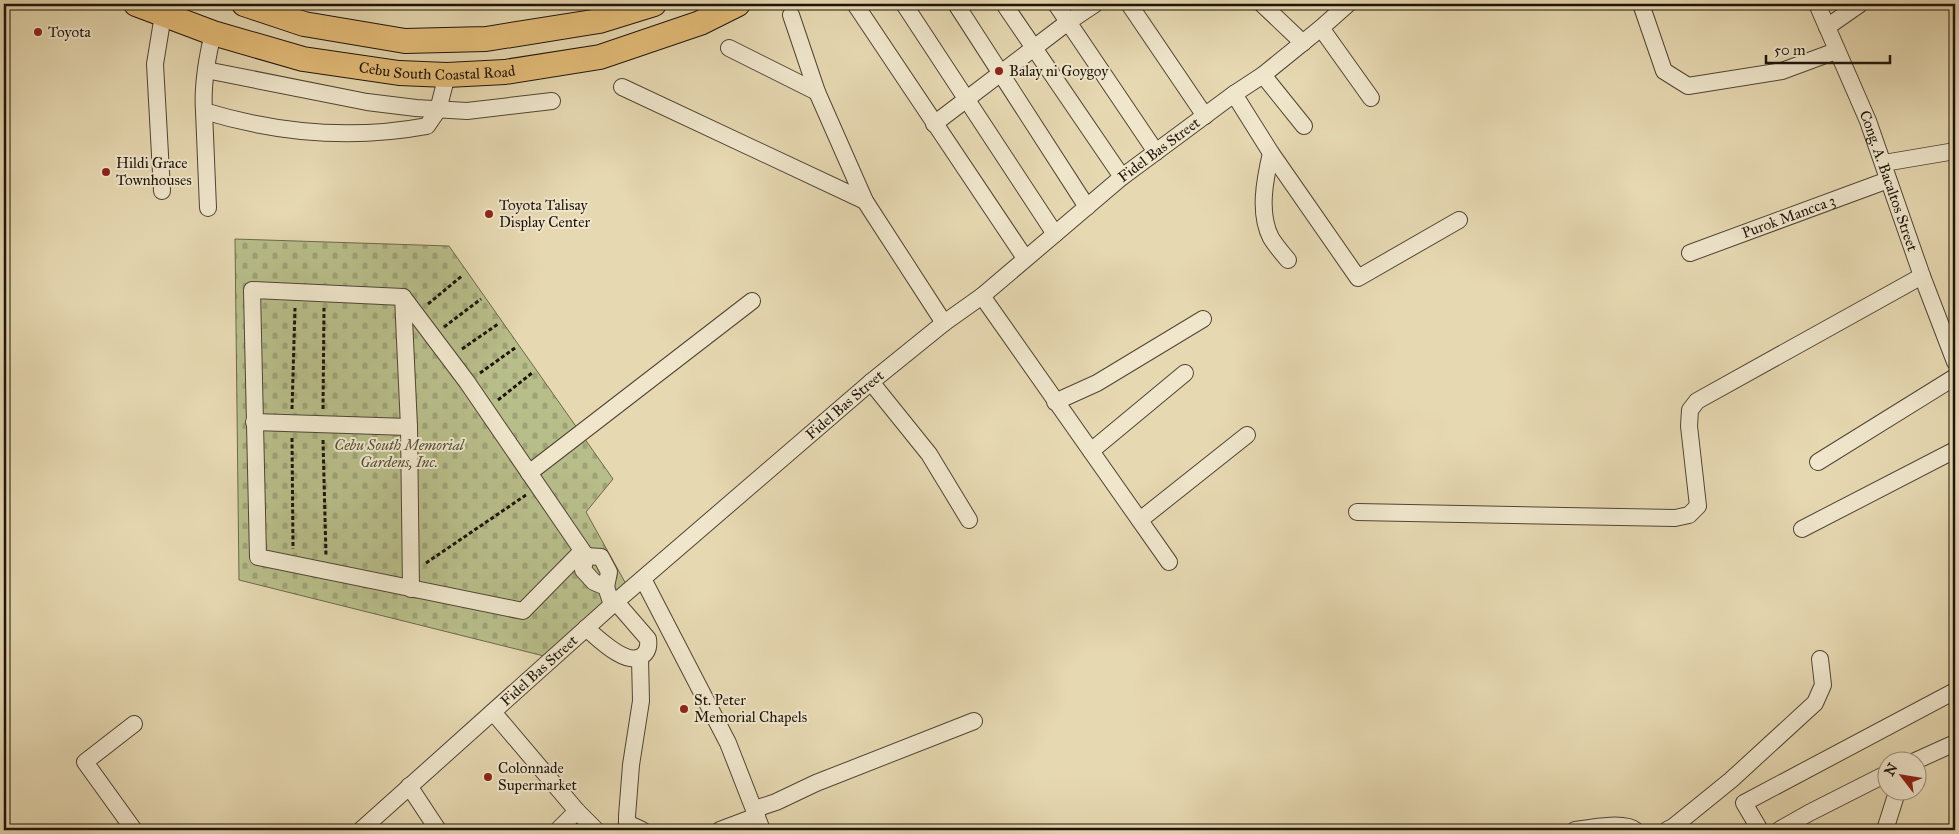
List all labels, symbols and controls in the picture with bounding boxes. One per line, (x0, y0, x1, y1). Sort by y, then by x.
place label: Toyota (48, 23, 91, 41)
marker: Toyota (32, 26, 44, 38)
scale bar (1766, 32, 1890, 64)
text: 50 m (1774, 41, 1806, 59)
street label: Cebu South Coastal Road (358, 58, 517, 84)
place label: Balay ni Goygoy (1009, 62, 1109, 80)
marker: Balay ni Goygoy (993, 65, 1005, 77)
street label: Cong. A. Bacaltos Street (1856, 108, 1922, 254)
street label: Fidel Bas Street (1114, 113, 1204, 186)
place label: Hildi Grace Townhouses (116, 154, 192, 189)
marker: Hildi Grace Townhouses (100, 166, 112, 178)
street label: Purok Mancca 3 (1739, 191, 1838, 242)
place label: Toyota Talisay Display Center (499, 196, 590, 231)
marker: Toyota Talisay Display Center (483, 208, 495, 220)
street label: Fidel Bas Street (802, 366, 888, 443)
park label: Cebu South Memorial Gardens, Inc. (334, 436, 466, 471)
street label: Fidel Bas Street (497, 631, 582, 710)
place label: St. Peter Memorial Chapels (694, 691, 807, 726)
marker: St. Peter Memorial Chapels (678, 703, 690, 715)
north arrow (1876, 752, 1926, 802)
place label: Colonnade Supermarket (498, 759, 578, 794)
text: N (1881, 760, 1902, 779)
marker: Colonnade Supermarket (482, 771, 494, 783)

